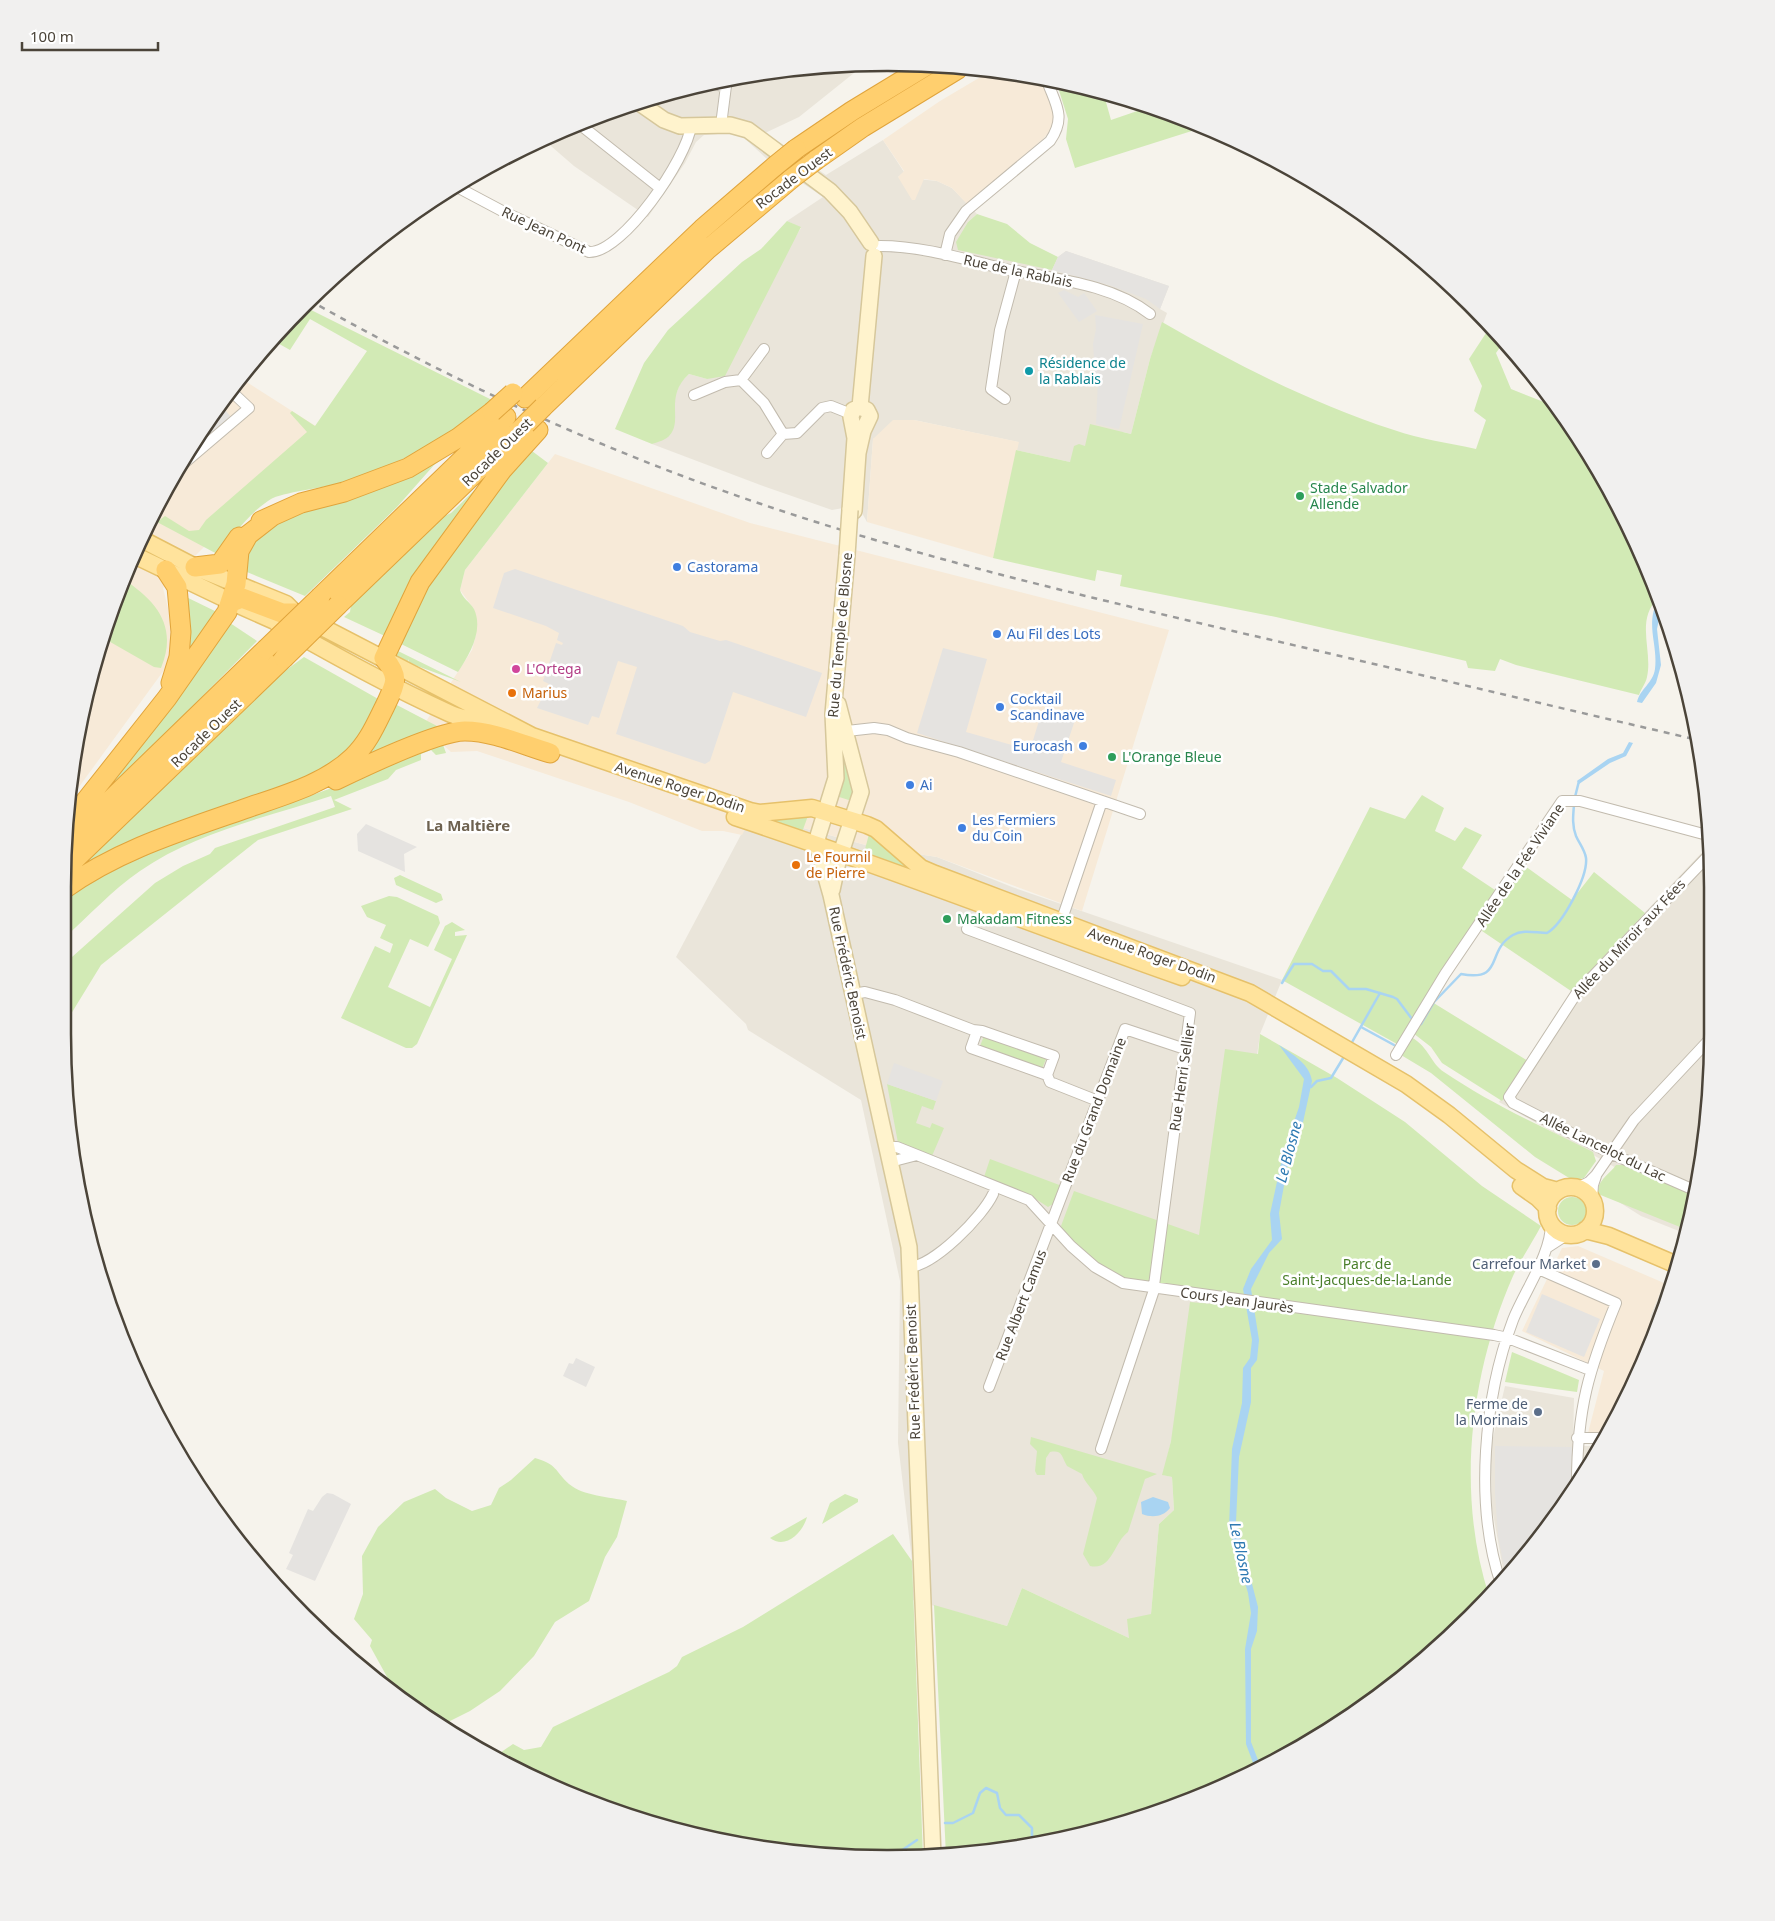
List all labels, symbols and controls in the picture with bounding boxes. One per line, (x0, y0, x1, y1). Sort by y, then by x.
scale bar (22, 20, 159, 52)
text: 100 m (30, 26, 74, 46)
street label: Rocade Ouest (752, 143, 836, 213)
street label: Rue Jean Pont (499, 202, 590, 257)
street label: Rue de la Rablais (962, 250, 1075, 291)
place label: Résidence de la Rablais (1039, 353, 1126, 388)
marker: Résidence de la Rablais (1023, 365, 1035, 377)
street label: Rocade Ouest (457, 413, 536, 490)
place label: Stade Salvador Allende (1310, 478, 1408, 513)
marker: Stade Salvador Allende (1294, 490, 1306, 502)
street label: Rue du Temple de Blosne (823, 551, 856, 718)
place label: Castorama (687, 557, 758, 576)
marker: Castorama (671, 561, 683, 573)
place label: Au Fil des Lots (1007, 624, 1101, 643)
marker: Au Fil des Lots (991, 628, 1003, 640)
place label: L'Ortega (526, 659, 582, 678)
marker: L'Ortega (510, 663, 522, 675)
place label: Marius (522, 683, 568, 702)
marker: Marius (506, 687, 518, 699)
place label: Cocktail Scandinave (1010, 689, 1085, 724)
street label: Rocade Ouest (166, 694, 245, 771)
marker: Cocktail Scandinave (994, 701, 1006, 713)
place label: Eurocash (1013, 736, 1073, 755)
marker: Eurocash (1077, 740, 1089, 752)
place label: L'Orange Bleue (1122, 747, 1222, 766)
marker: L'Orange Bleue (1106, 751, 1118, 763)
street label: Avenue Roger Dodin (613, 757, 748, 816)
place label: Ai (920, 775, 933, 794)
marker: Ai (904, 779, 916, 791)
street label: Allée de la Fée Viviane (1471, 799, 1568, 930)
place label: Les Fermiers du Coin (972, 810, 1056, 845)
district label: La Maltière (426, 815, 510, 835)
marker: Les Fermiers du Coin (956, 822, 968, 834)
place label: Le Fournil de Pierre (806, 847, 871, 882)
marker: Le Fournil de Pierre (790, 859, 802, 871)
street label: Allée du Miroir aux Fées (1568, 875, 1689, 1003)
street label: Rue Frédéric Benoist (825, 905, 872, 1041)
place label: Makadam Fitness (957, 909, 1072, 928)
marker: Makadam Fitness (941, 913, 953, 925)
street label: Avenue Roger Dodin (1085, 922, 1219, 987)
street label: Rue Henri Sellier (1165, 1021, 1199, 1132)
street label: Rue du Grand Domaine (1057, 1034, 1130, 1185)
street label: Allée Lancelot du Lac (1537, 1108, 1669, 1185)
water label: Le Blosne (1270, 1118, 1306, 1185)
street label: Rue Albert Camus (991, 1246, 1051, 1363)
park label: Parc de Saint-Jacques-de-la-Lande (1282, 1254, 1452, 1289)
place label: Carrefour Market (1472, 1254, 1586, 1273)
marker: Carrefour Market (1590, 1258, 1602, 1270)
street label: Cours Jean Jaurès (1179, 1282, 1295, 1317)
street label: Rue Frédéric Benoist (901, 1304, 924, 1440)
place label: Ferme de la Morinais (1456, 1394, 1528, 1429)
marker: Ferme de la Morinais (1532, 1406, 1544, 1418)
water label: Le Blosne (1226, 1520, 1258, 1586)

